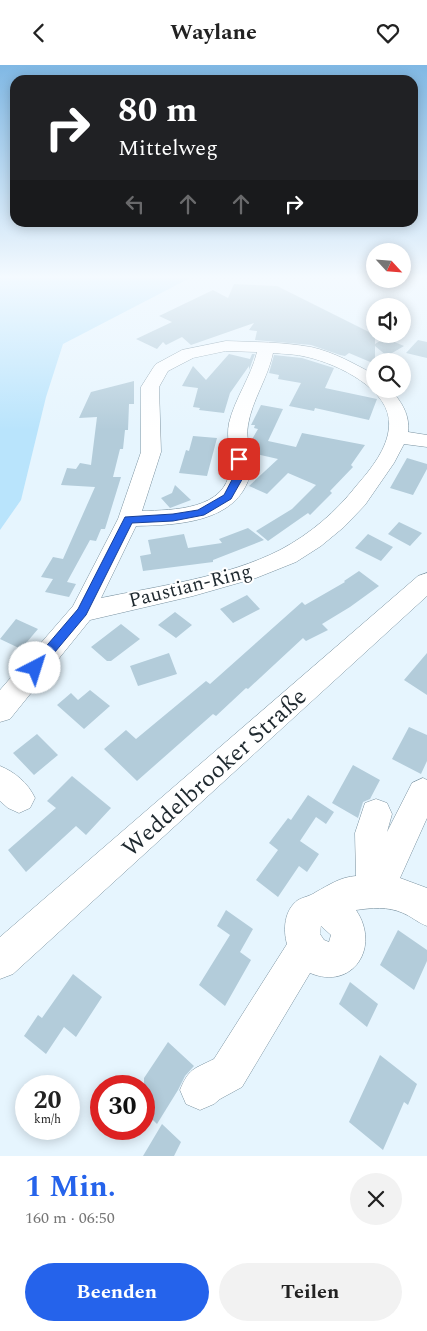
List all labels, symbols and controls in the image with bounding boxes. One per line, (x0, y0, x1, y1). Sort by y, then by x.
text: Waylane (170, 16, 257, 49)
icon: back (25, 19, 53, 47)
icon: heart (374, 19, 402, 47)
text: 80 m (118, 84, 198, 137)
icon: right (35, 95, 100, 160)
text: Mittelweg (118, 132, 218, 165)
icon: left (121, 190, 149, 218)
icon: ahead (174, 190, 202, 218)
icon: ahead (227, 190, 255, 218)
icon: right (280, 190, 308, 218)
north arrow (366, 243, 411, 287)
map controls (366, 243, 411, 398)
button: sound (366, 298, 411, 343)
button: search (366, 353, 411, 398)
pin (218, 438, 260, 480)
icon: arrive (225, 445, 253, 473)
street label: Paustian-Ring (125, 556, 255, 616)
position arrow (8, 641, 60, 693)
street label: Weddelbrooker Straße (114, 680, 315, 866)
speed limit sign: 30 (90, 1075, 155, 1140)
text: 20 (33, 1082, 62, 1120)
text: km/h (34, 1110, 61, 1129)
text: 1 Min. (25, 1164, 116, 1210)
button: close (350, 1173, 402, 1225)
text: 160 m · 06:50 (25, 1206, 115, 1230)
button: Beenden (25, 1263, 209, 1321)
button: Teilen (219, 1263, 402, 1321)

